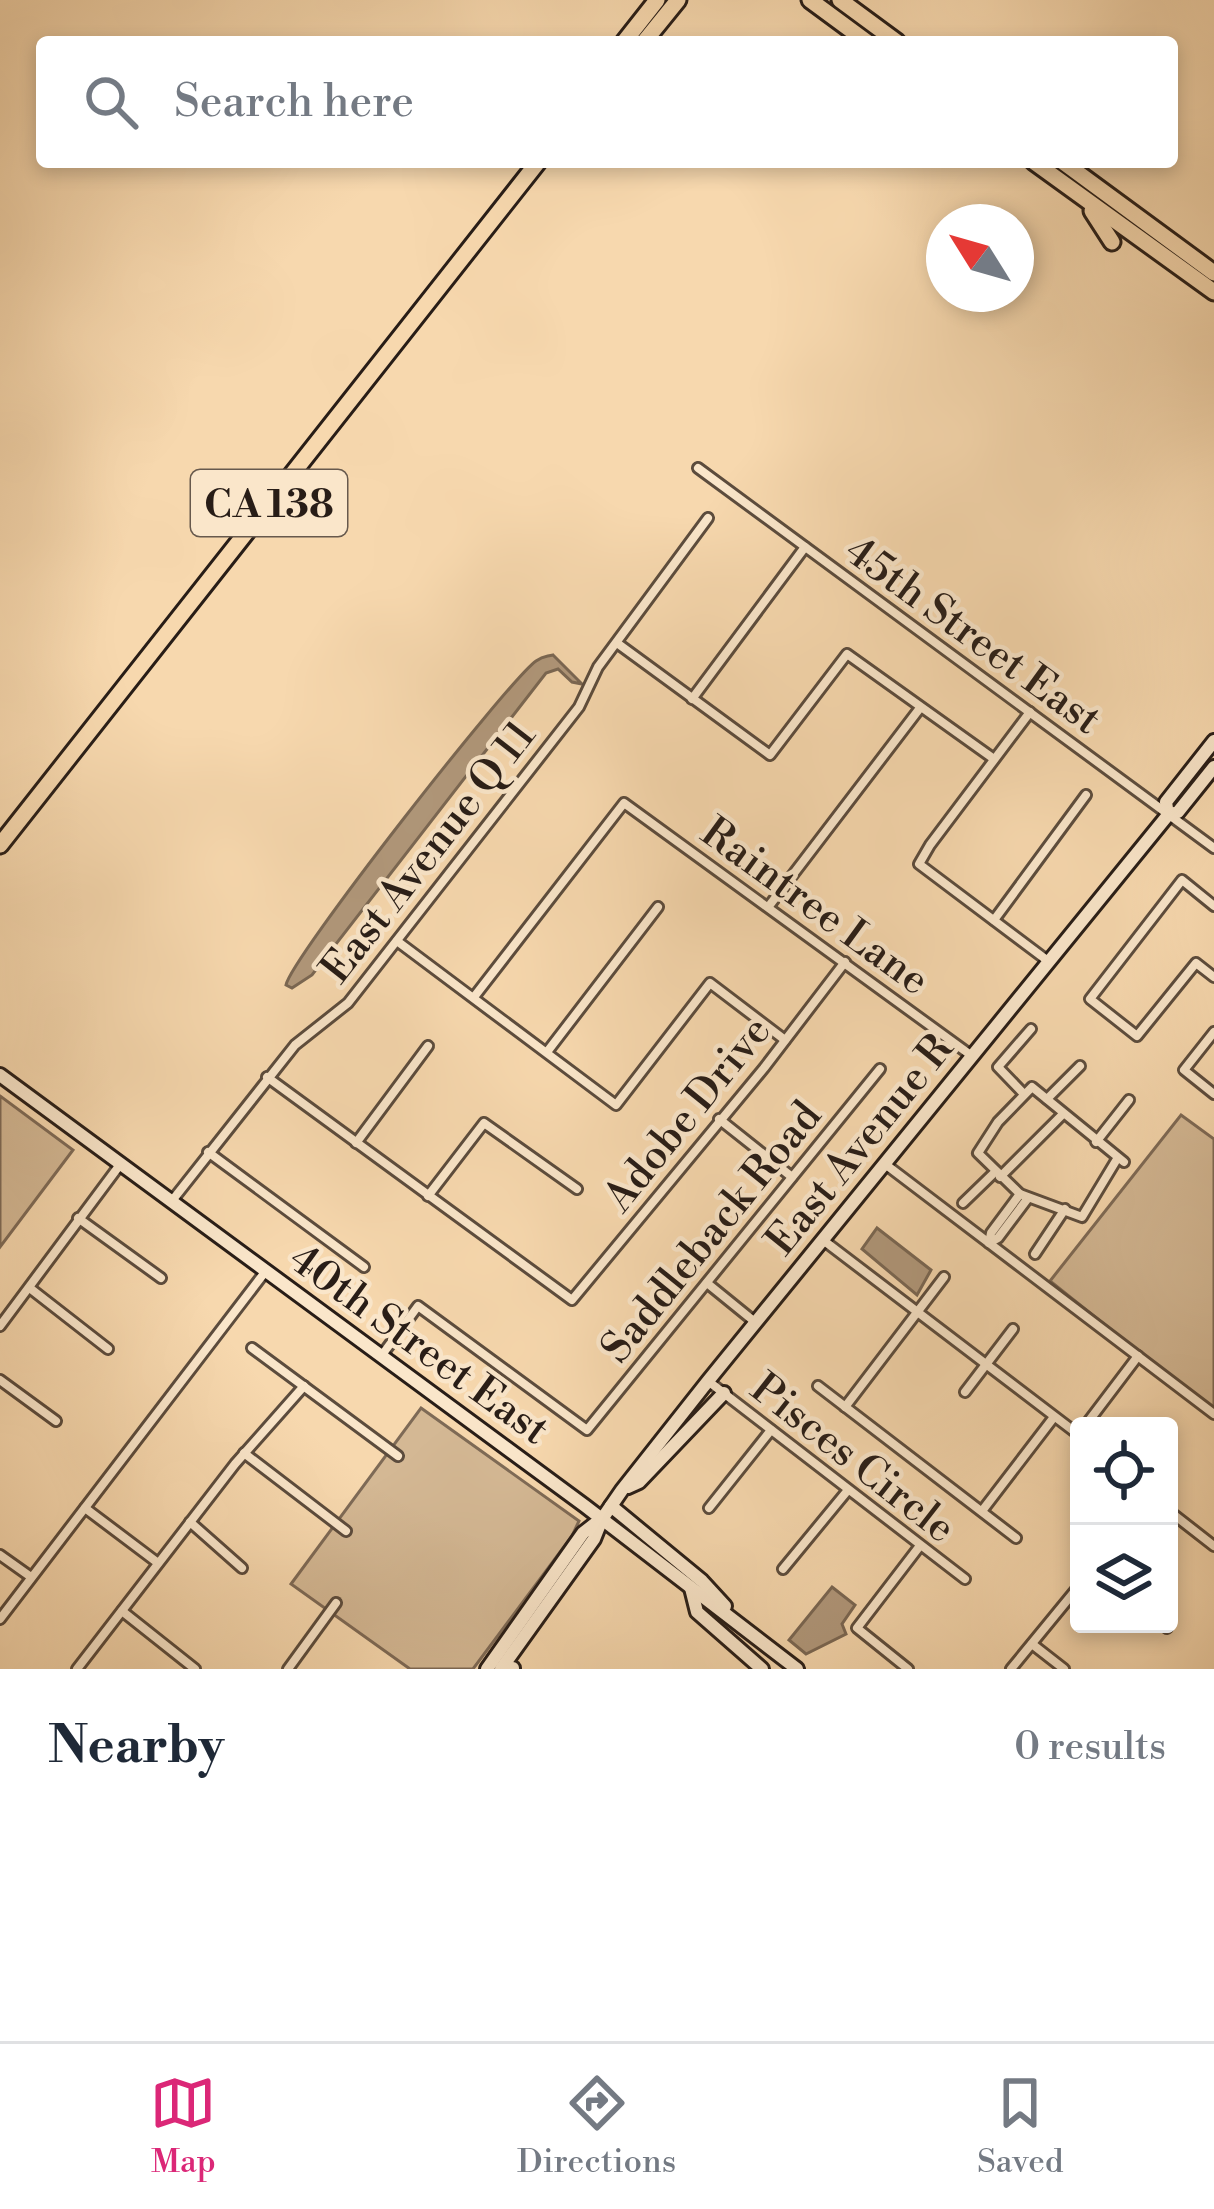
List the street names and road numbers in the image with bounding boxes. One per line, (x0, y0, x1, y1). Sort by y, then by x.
road number: CA 138 (191, 470, 347, 536)
street label: 45th Street East (834, 525, 1111, 747)
street label: East Avenue Q 11 (310, 711, 548, 994)
street label: Raintree Lane (690, 806, 939, 1008)
street label: Adobe Drive (592, 1006, 783, 1224)
street label: East Avenue R (755, 1024, 966, 1267)
street label: Saddleback Road (590, 1091, 834, 1374)
street label: 40th Street East (278, 1233, 559, 1457)
street label: Pisces Circle (739, 1363, 965, 1555)

